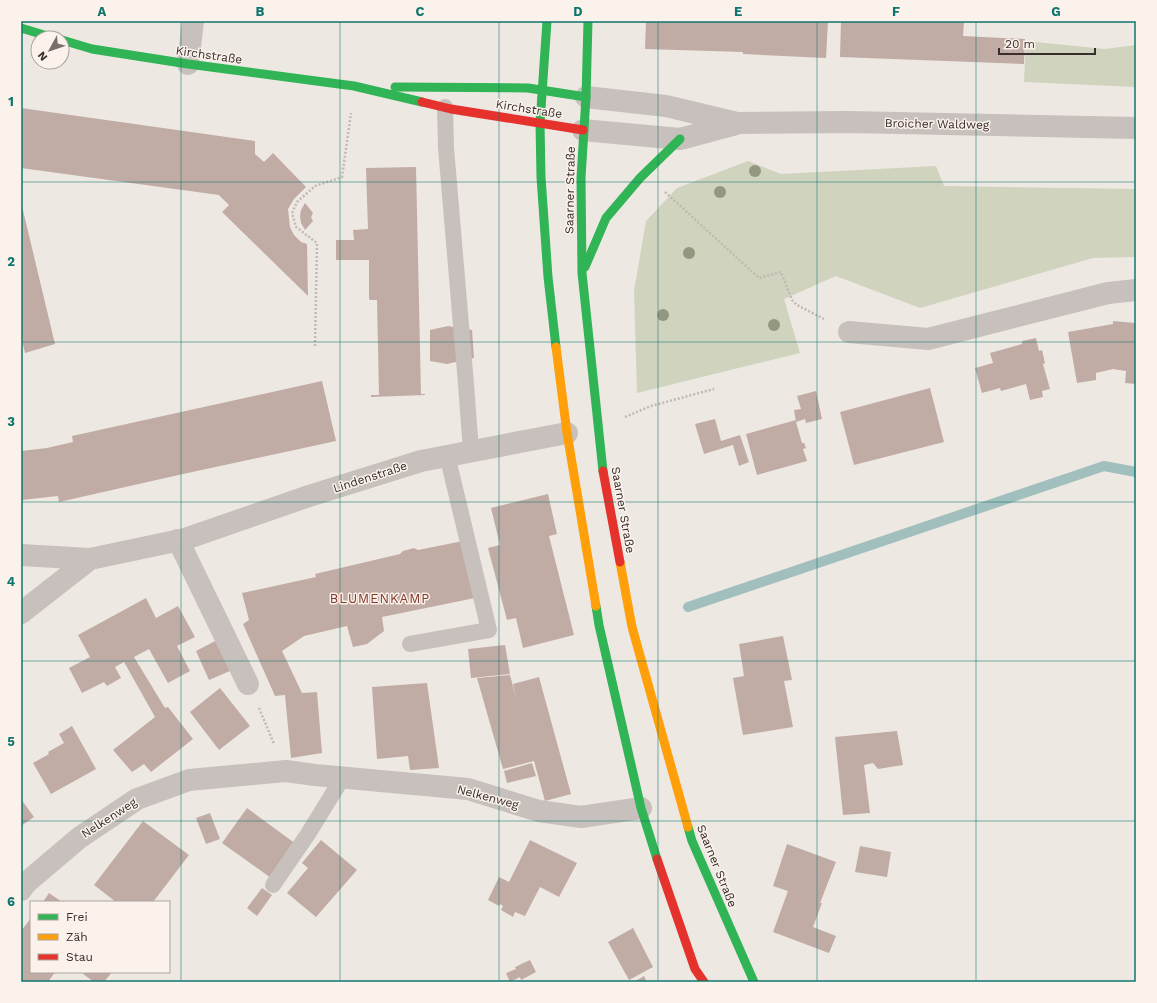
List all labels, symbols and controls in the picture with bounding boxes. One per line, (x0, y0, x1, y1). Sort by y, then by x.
text: A (98, 4, 107, 19)
text: B (256, 4, 265, 19)
text: C (416, 4, 425, 19)
text: D (573, 4, 583, 19)
text: E (734, 4, 742, 19)
text: F (892, 4, 900, 19)
text: G (1051, 4, 1061, 19)
north arrow (30, 30, 70, 70)
scale bar (999, 30, 1095, 56)
text: 20 m (1005, 37, 1035, 51)
street label: Kirchstraße (175, 43, 243, 67)
text: N (35, 49, 50, 63)
text: 1 (8, 94, 14, 109)
street label: Kirchstraße (495, 97, 563, 121)
street label: Broicher Waldweg (885, 116, 990, 132)
street label: Saarner Straße (562, 146, 578, 234)
text: 2 (7, 254, 15, 269)
text: 3 (7, 414, 15, 429)
street label: Lindenstraße (331, 458, 409, 496)
street label: Saarner Straße (608, 466, 638, 554)
text: 4 (7, 574, 16, 589)
district label: BLUMENKAMP (330, 591, 430, 606)
text: 5 (7, 734, 15, 749)
street label: Nelkenweg (456, 782, 521, 812)
street label: Nelkenweg (79, 795, 140, 841)
street label: Saarner Straße (694, 823, 740, 909)
text: 6 (7, 894, 15, 909)
legend (30, 901, 170, 973)
text: Frei (66, 910, 88, 924)
text: Zäh (66, 930, 88, 944)
text: Stau (66, 950, 93, 964)

